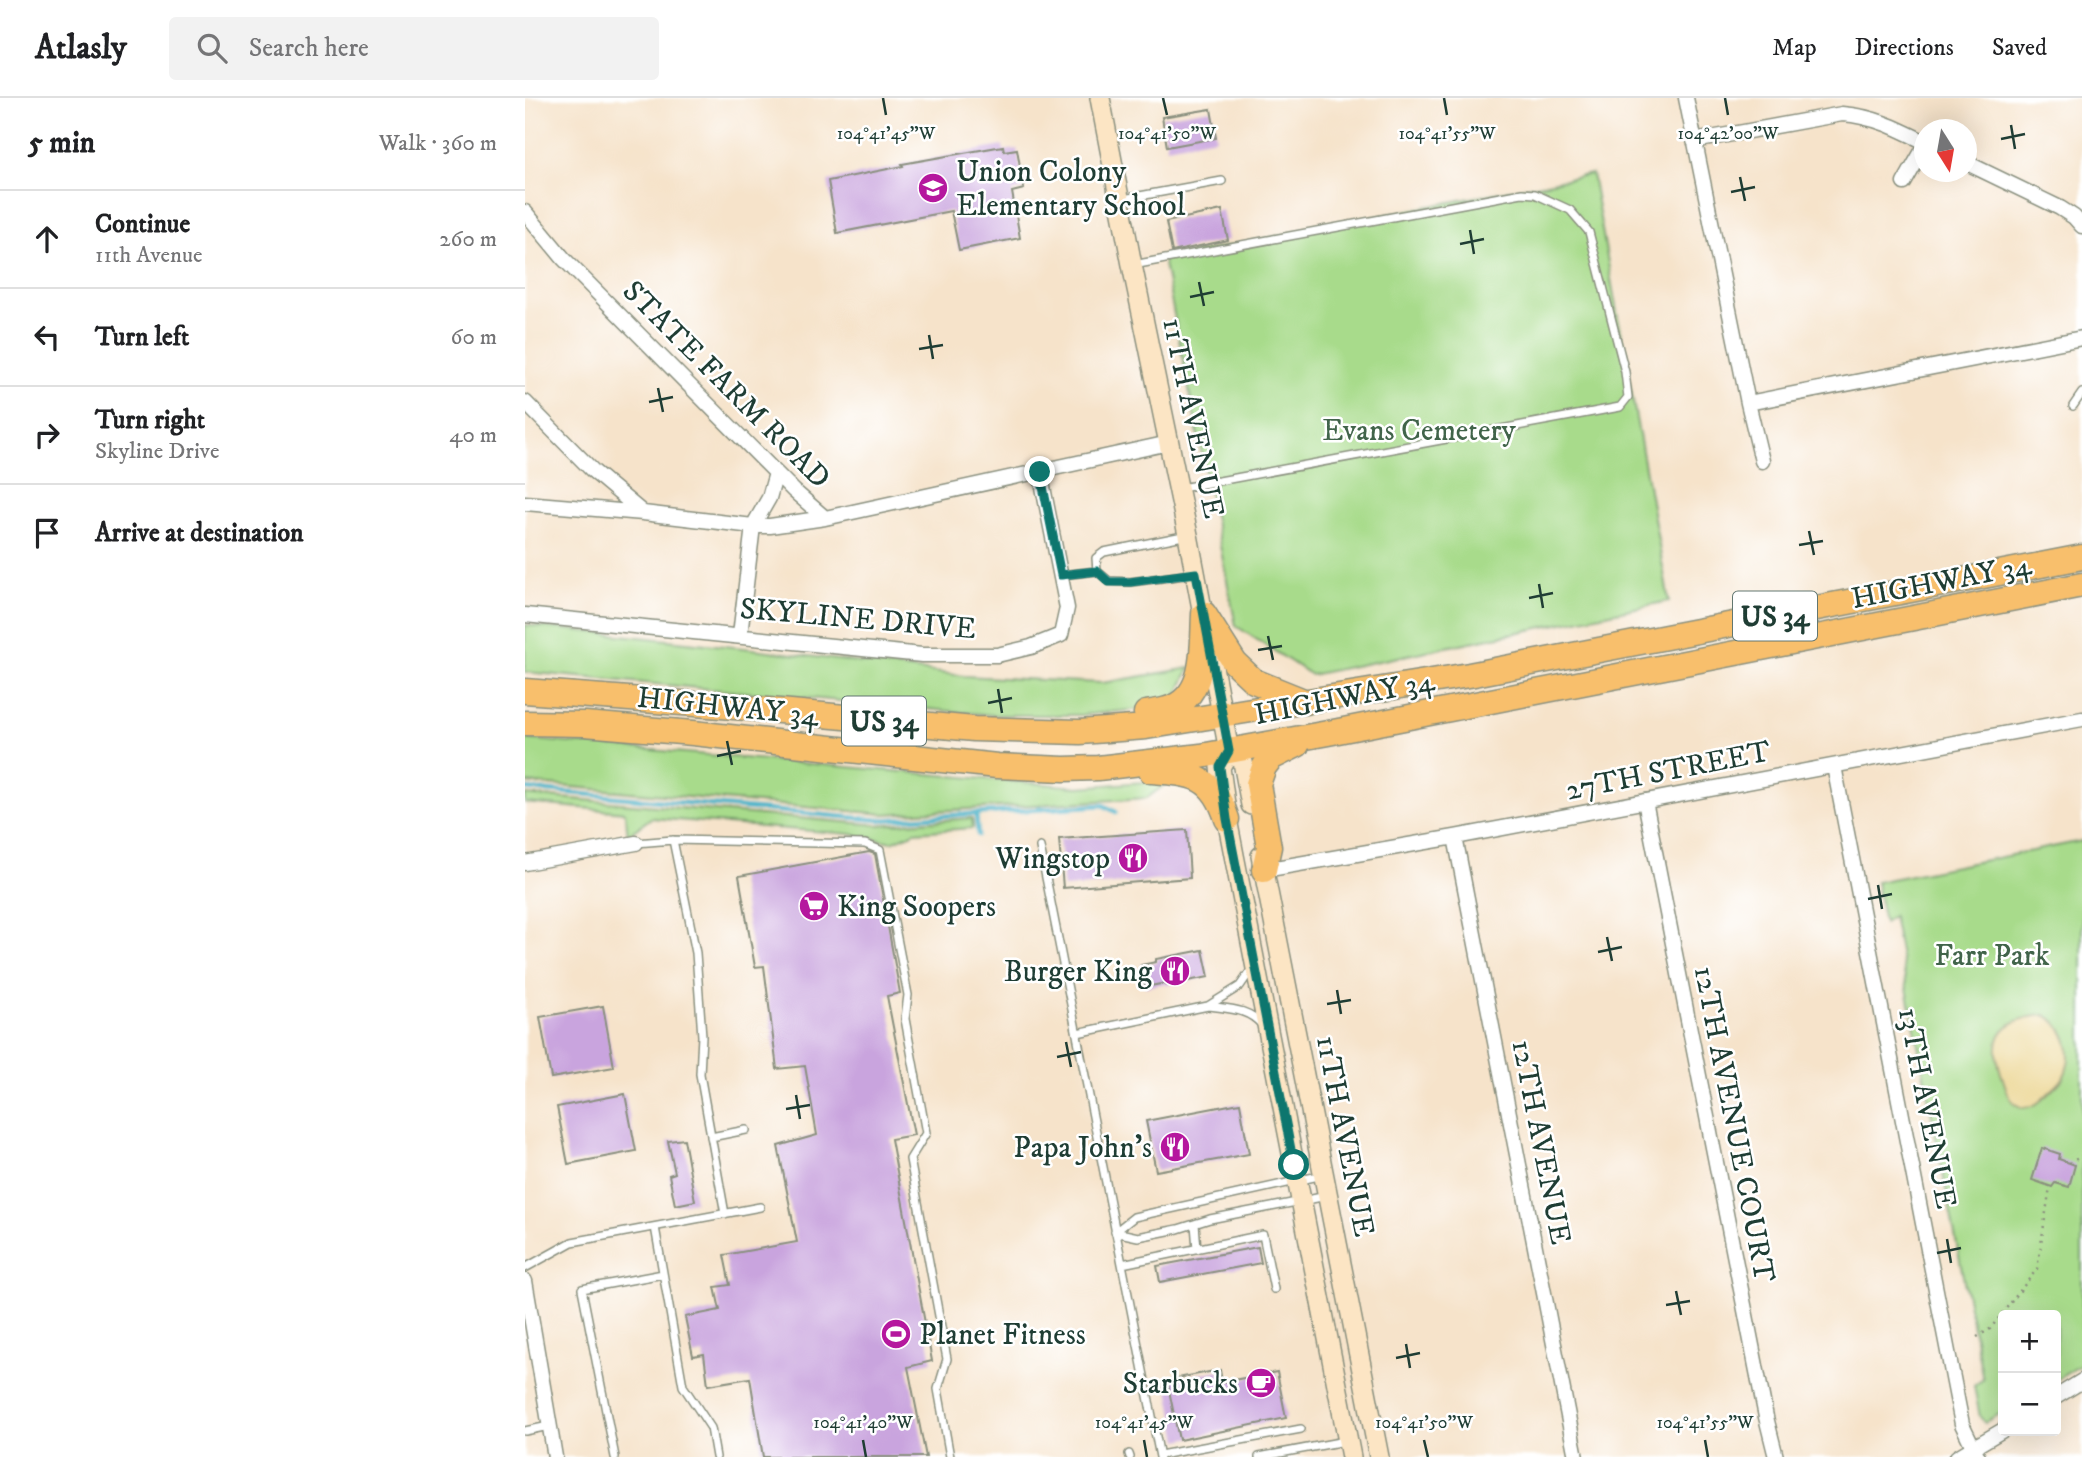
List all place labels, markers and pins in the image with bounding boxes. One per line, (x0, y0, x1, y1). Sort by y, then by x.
place label: Union Colony Elementary School (956, 154, 1185, 225)
school or university icon: Union Colony Elementary School (916, 171, 950, 205)
place label: Wingstop (994, 841, 1110, 878)
restaurant icon: Wingstop (1116, 841, 1150, 875)
supermarket icon: King Soopers (797, 889, 831, 923)
place label: King Soopers (837, 889, 996, 926)
place label: Burger King (1004, 954, 1152, 991)
restaurant icon: Burger King (1158, 954, 1192, 988)
place label: Papa John's (1013, 1130, 1152, 1167)
restaurant icon: Papa John's (1158, 1130, 1192, 1164)
sports icon: Planet Fitness (879, 1317, 913, 1351)
place label: Planet Fitness (919, 1317, 1086, 1354)
place label: Starbucks (1122, 1366, 1238, 1403)
cafe icon: Starbucks (1244, 1366, 1278, 1400)

